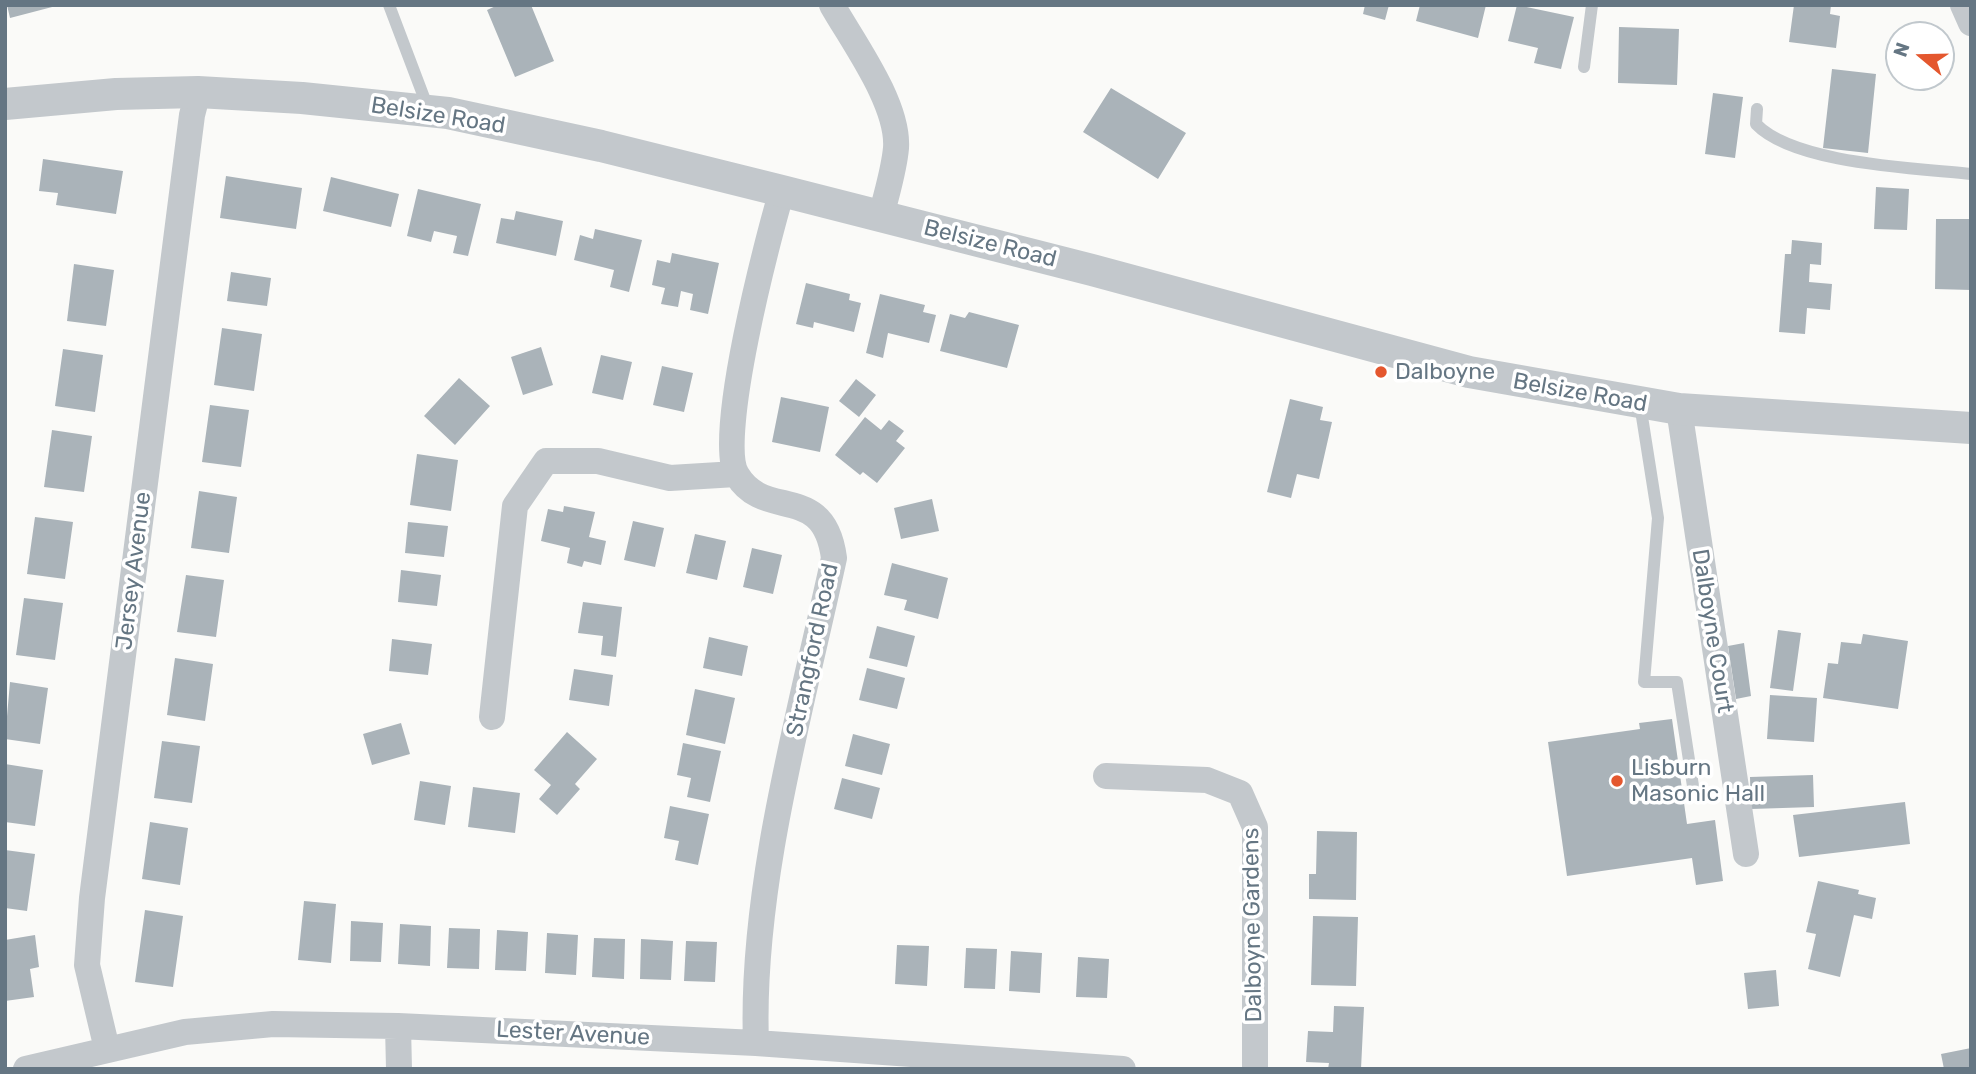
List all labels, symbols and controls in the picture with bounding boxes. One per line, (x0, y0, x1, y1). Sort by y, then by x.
north arrow (1885, 21, 1955, 91)
text: N (1888, 39, 1915, 60)
street label: Belsize Road (369, 92, 507, 140)
street label: Belsize Road (921, 214, 1059, 274)
place label: Dalboyne (1395, 358, 1495, 386)
marker: Dalboyne (1373, 364, 1389, 380)
street label: Belsize Road (1511, 368, 1649, 418)
street label: Jersey Avenue (111, 490, 157, 652)
street label: Dalboyne Court (1685, 547, 1739, 715)
street label: Strangford Road (781, 561, 845, 739)
place label: Lisburn Masonic Hall (1631, 754, 1765, 808)
marker: Lisburn Masonic Hall (1609, 773, 1625, 789)
street label: Dalboyne Gardens (1238, 827, 1268, 1023)
street label: Lester Avenue (495, 1016, 651, 1052)

